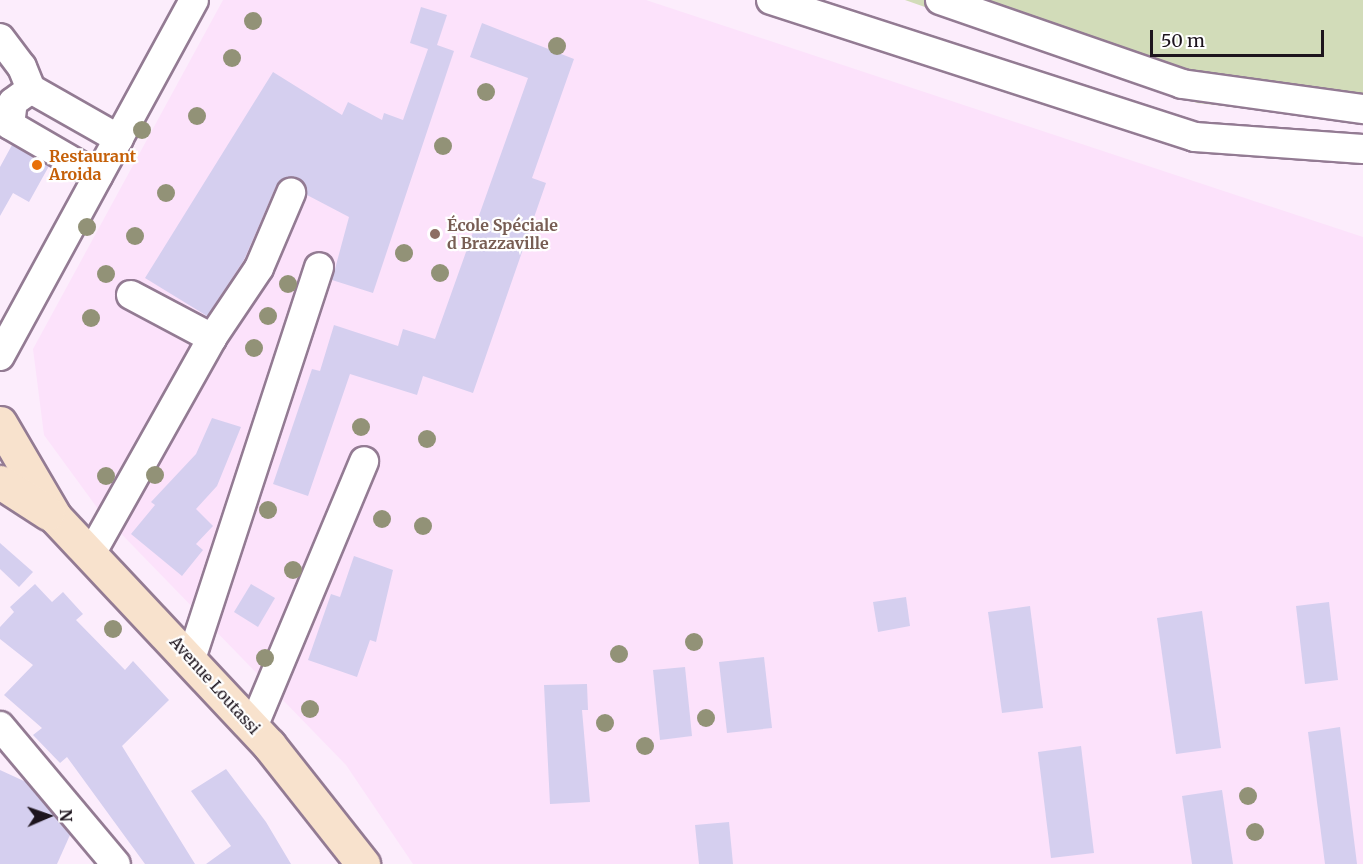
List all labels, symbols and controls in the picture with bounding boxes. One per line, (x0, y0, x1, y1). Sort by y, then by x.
scale bar (1153, 18, 1327, 56)
text: 50 m (1161, 29, 1205, 52)
place label: Restaurant Aroida (49, 146, 136, 184)
marker: Restaurant Aroida (30, 158, 44, 172)
place label: École Spéciale d Brazzaville (447, 215, 558, 253)
marker: École Spéciale d Brazzaville (428, 227, 442, 241)
street label: Avenue Loutassi (166, 632, 264, 738)
north arrow (18, 786, 78, 846)
text: N (56, 809, 76, 822)

